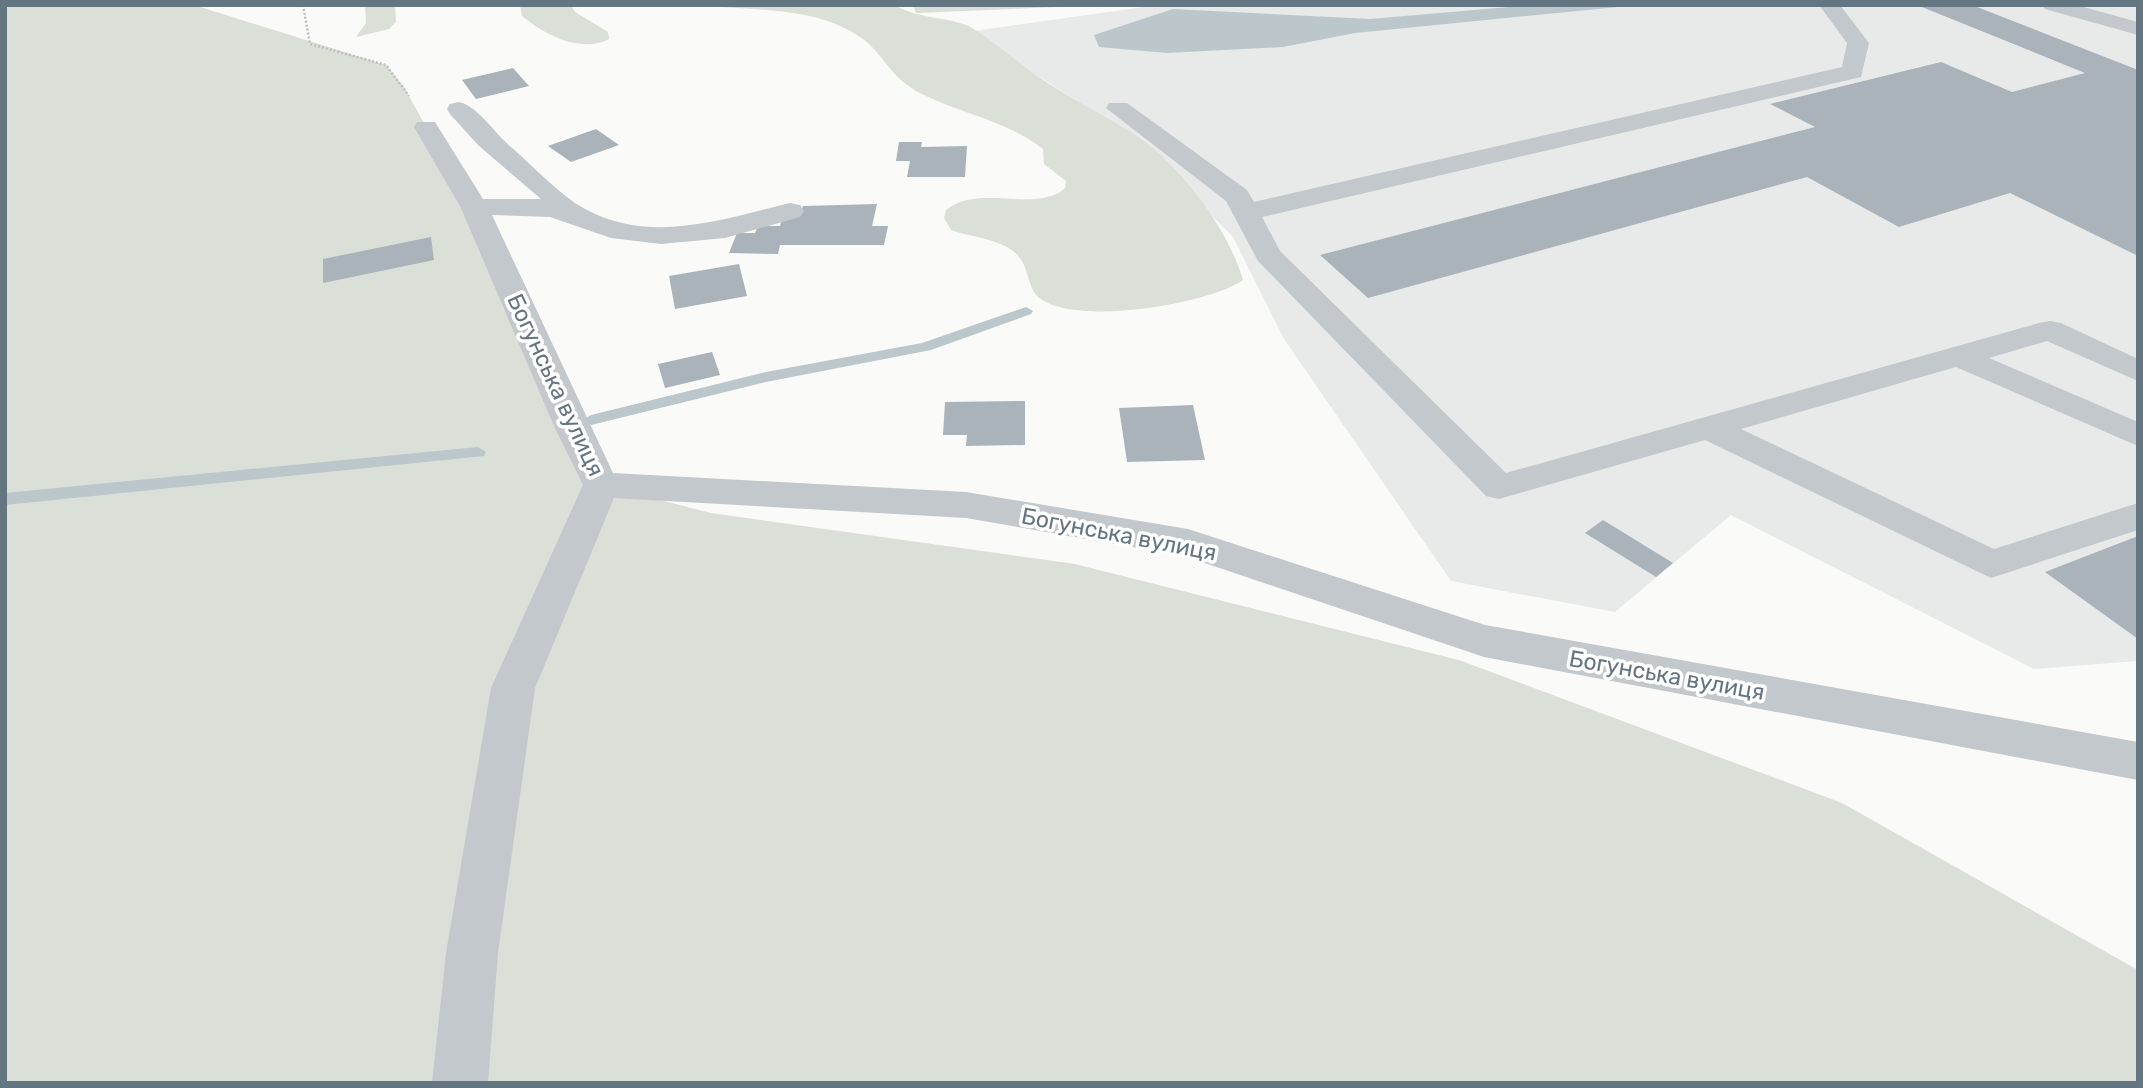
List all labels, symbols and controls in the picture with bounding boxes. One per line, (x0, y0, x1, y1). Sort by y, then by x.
street label: Богунська вулиця (501, 289, 611, 481)
street label: Богунська вулиця (1019, 501, 1219, 567)
street label: Богунська вулиця (1567, 644, 1767, 706)

